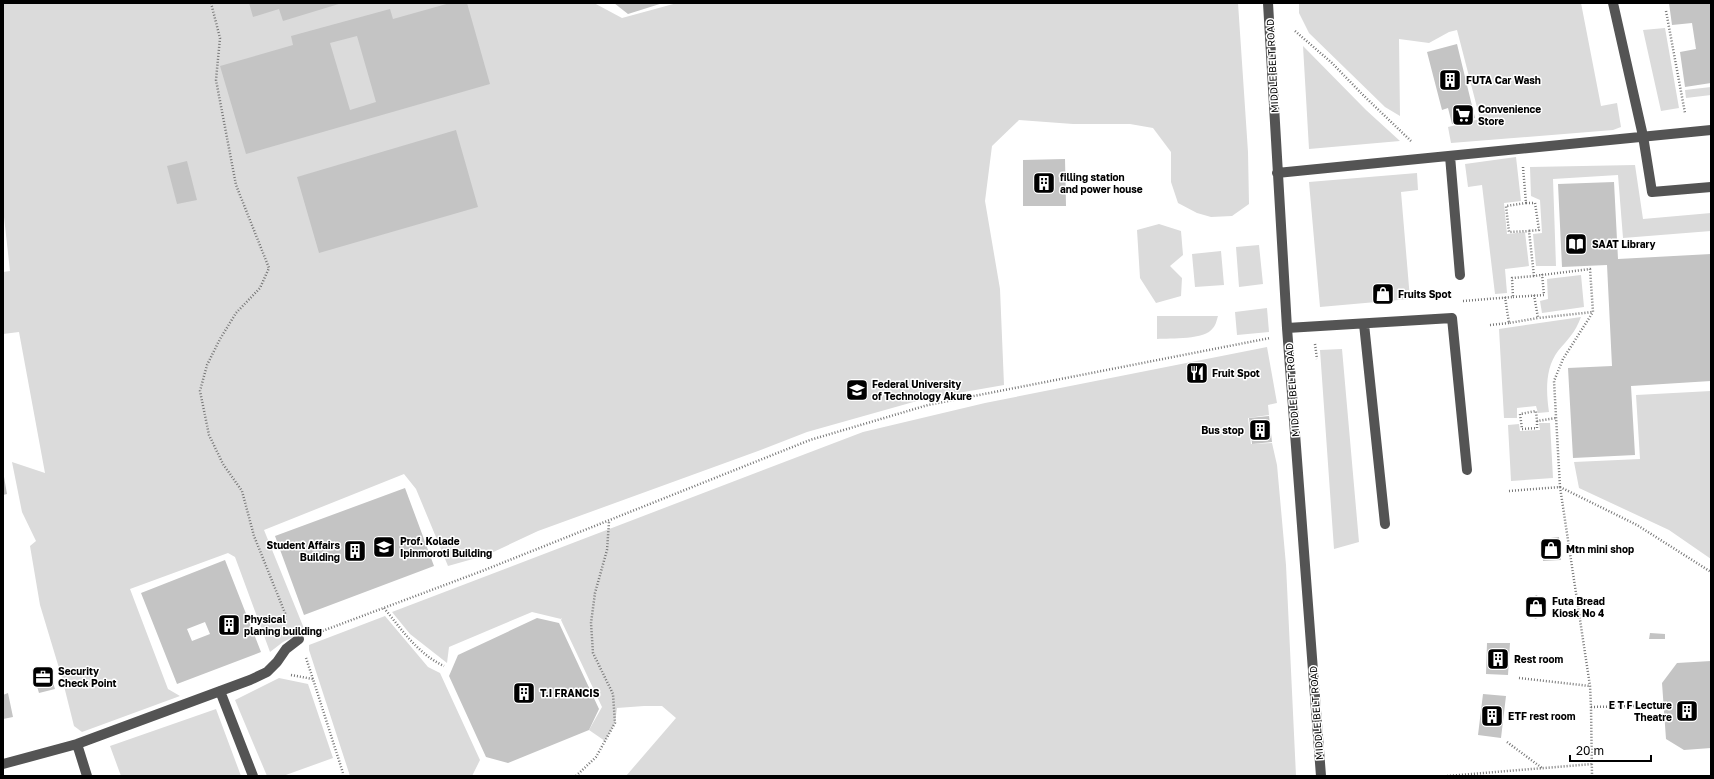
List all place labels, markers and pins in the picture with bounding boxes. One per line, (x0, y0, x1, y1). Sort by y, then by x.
building icon: FUTA Car Wash (1437, 67, 1463, 93)
place label: FUTA Car Wash (1466, 74, 1541, 86)
supermarket icon: Convenience Store (1450, 102, 1476, 128)
place label: Convenience Store (1478, 103, 1541, 127)
building icon: filling station and power house (1031, 170, 1057, 196)
place label: filling station and power house (1060, 171, 1143, 195)
library icon: SAAT Library (1563, 231, 1589, 257)
place label: SAAT Library (1592, 238, 1656, 250)
shop icon: Fruits Spot (1370, 281, 1396, 307)
place label: Fruits Spot (1398, 288, 1451, 300)
restaurant icon: Fruit Spot (1184, 360, 1210, 386)
place label: Fruit Spot (1212, 367, 1260, 379)
school or university icon: Federal University of Technology Akure (844, 377, 870, 403)
place label: Federal University of Technology Akure (872, 378, 972, 402)
building icon: Bus stop (1247, 417, 1273, 443)
place label: Bus stop (1201, 424, 1244, 436)
school or university icon: Prof. Kolade Ipinmoroti Building (371, 534, 397, 560)
place label: Prof. Kolade Ipinmoroti Building (400, 535, 492, 559)
shop icon: Mtn mini shop (1538, 536, 1564, 562)
building icon: Student Affairs Building (342, 538, 368, 564)
place label: Student Affairs Building (267, 539, 340, 563)
place label: Mtn mini shop (1566, 543, 1634, 555)
shop icon: Futa Bread Kiosk No 4 (1523, 594, 1549, 620)
place label: Futa Bread Kiosk No 4 (1552, 595, 1605, 619)
building icon: Physical planing building (216, 612, 242, 638)
place label: Physical planing building (244, 613, 322, 637)
building icon: Rest room (1485, 646, 1511, 672)
place label: Rest room (1514, 653, 1563, 665)
office icon: Security Check Point (30, 664, 56, 690)
place label: Security Check Point (58, 665, 117, 689)
building icon: T.I FRANCIS (511, 680, 537, 706)
place label: T.I FRANCIS (540, 687, 600, 699)
building icon: E T F Lecture Theatre (1674, 698, 1700, 724)
place label: E T F Lecture Theatre (1609, 699, 1672, 723)
building icon: ETF rest room (1479, 703, 1505, 729)
place label: ETF rest room (1508, 710, 1576, 722)

